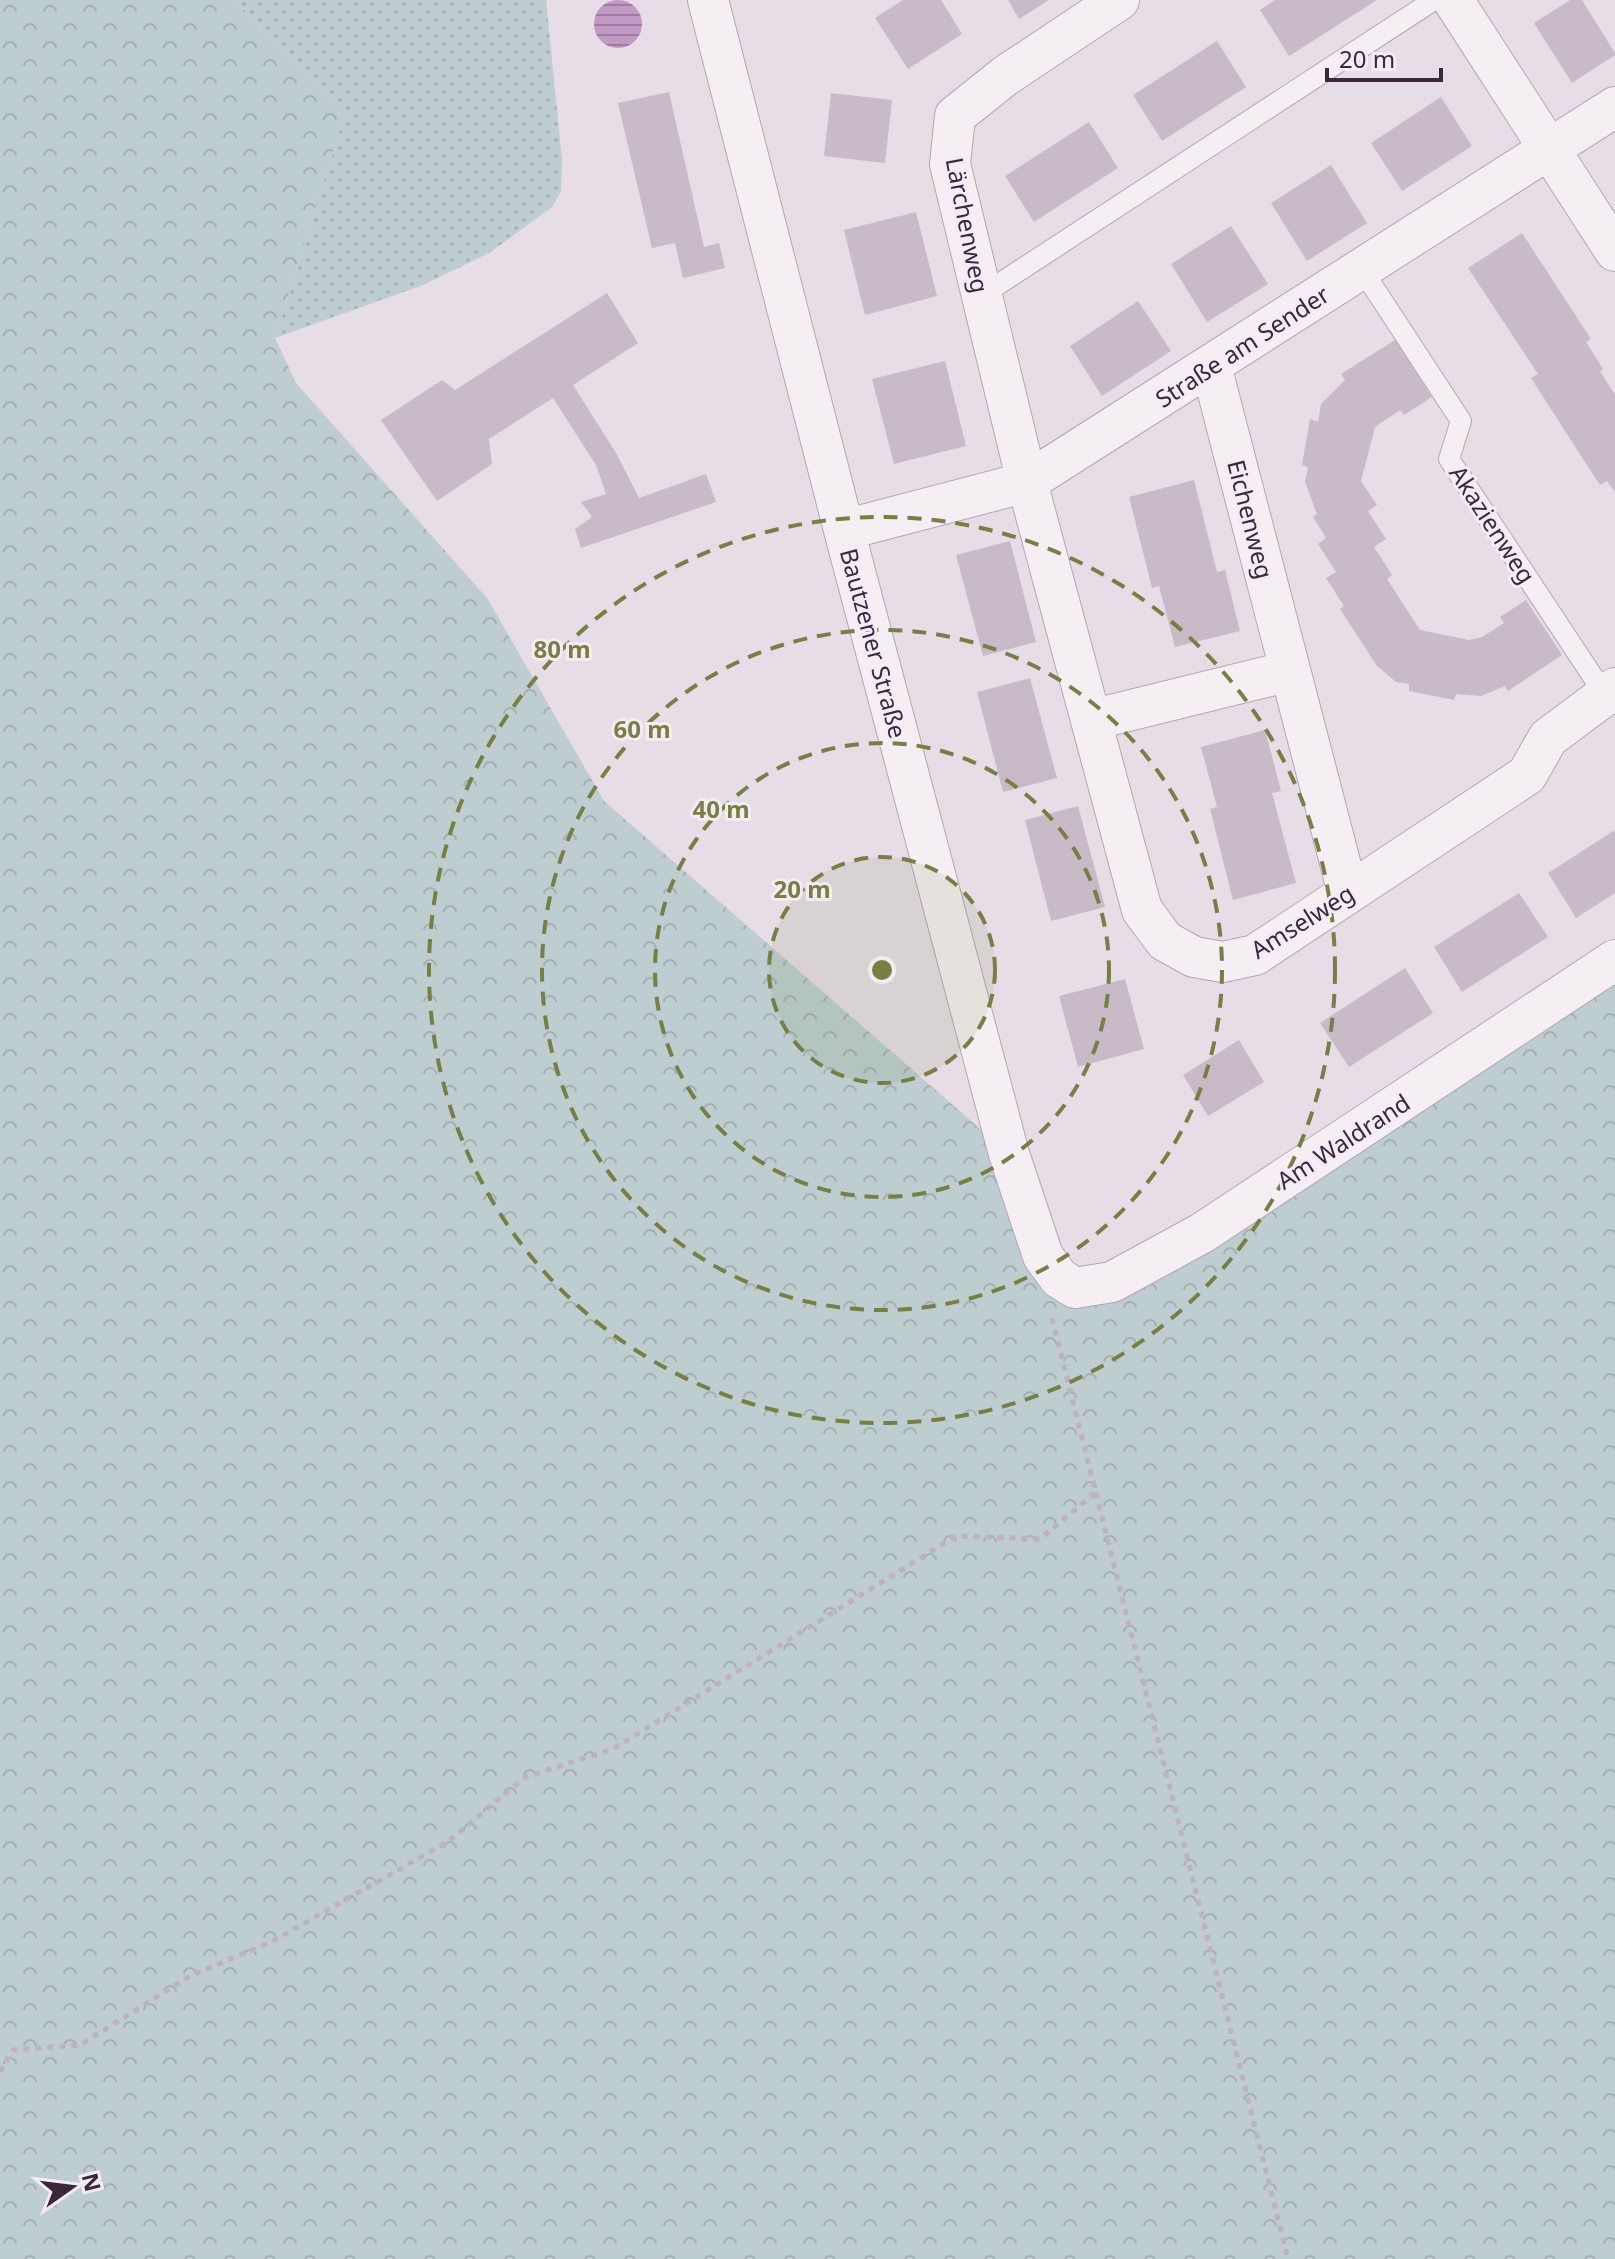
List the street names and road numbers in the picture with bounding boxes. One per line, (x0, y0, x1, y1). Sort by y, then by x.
street label: Lärchenweg (939, 154, 997, 296)
street label: Straße am Sender (1148, 277, 1336, 415)
street label: Eichenweg (1220, 456, 1282, 582)
street label: Akazienweg (1443, 459, 1543, 589)
street label: Bautzener Straße (833, 544, 915, 742)
street label: Amselweg (1244, 876, 1360, 966)
street label: Am Waldrand (1270, 1086, 1416, 1196)

